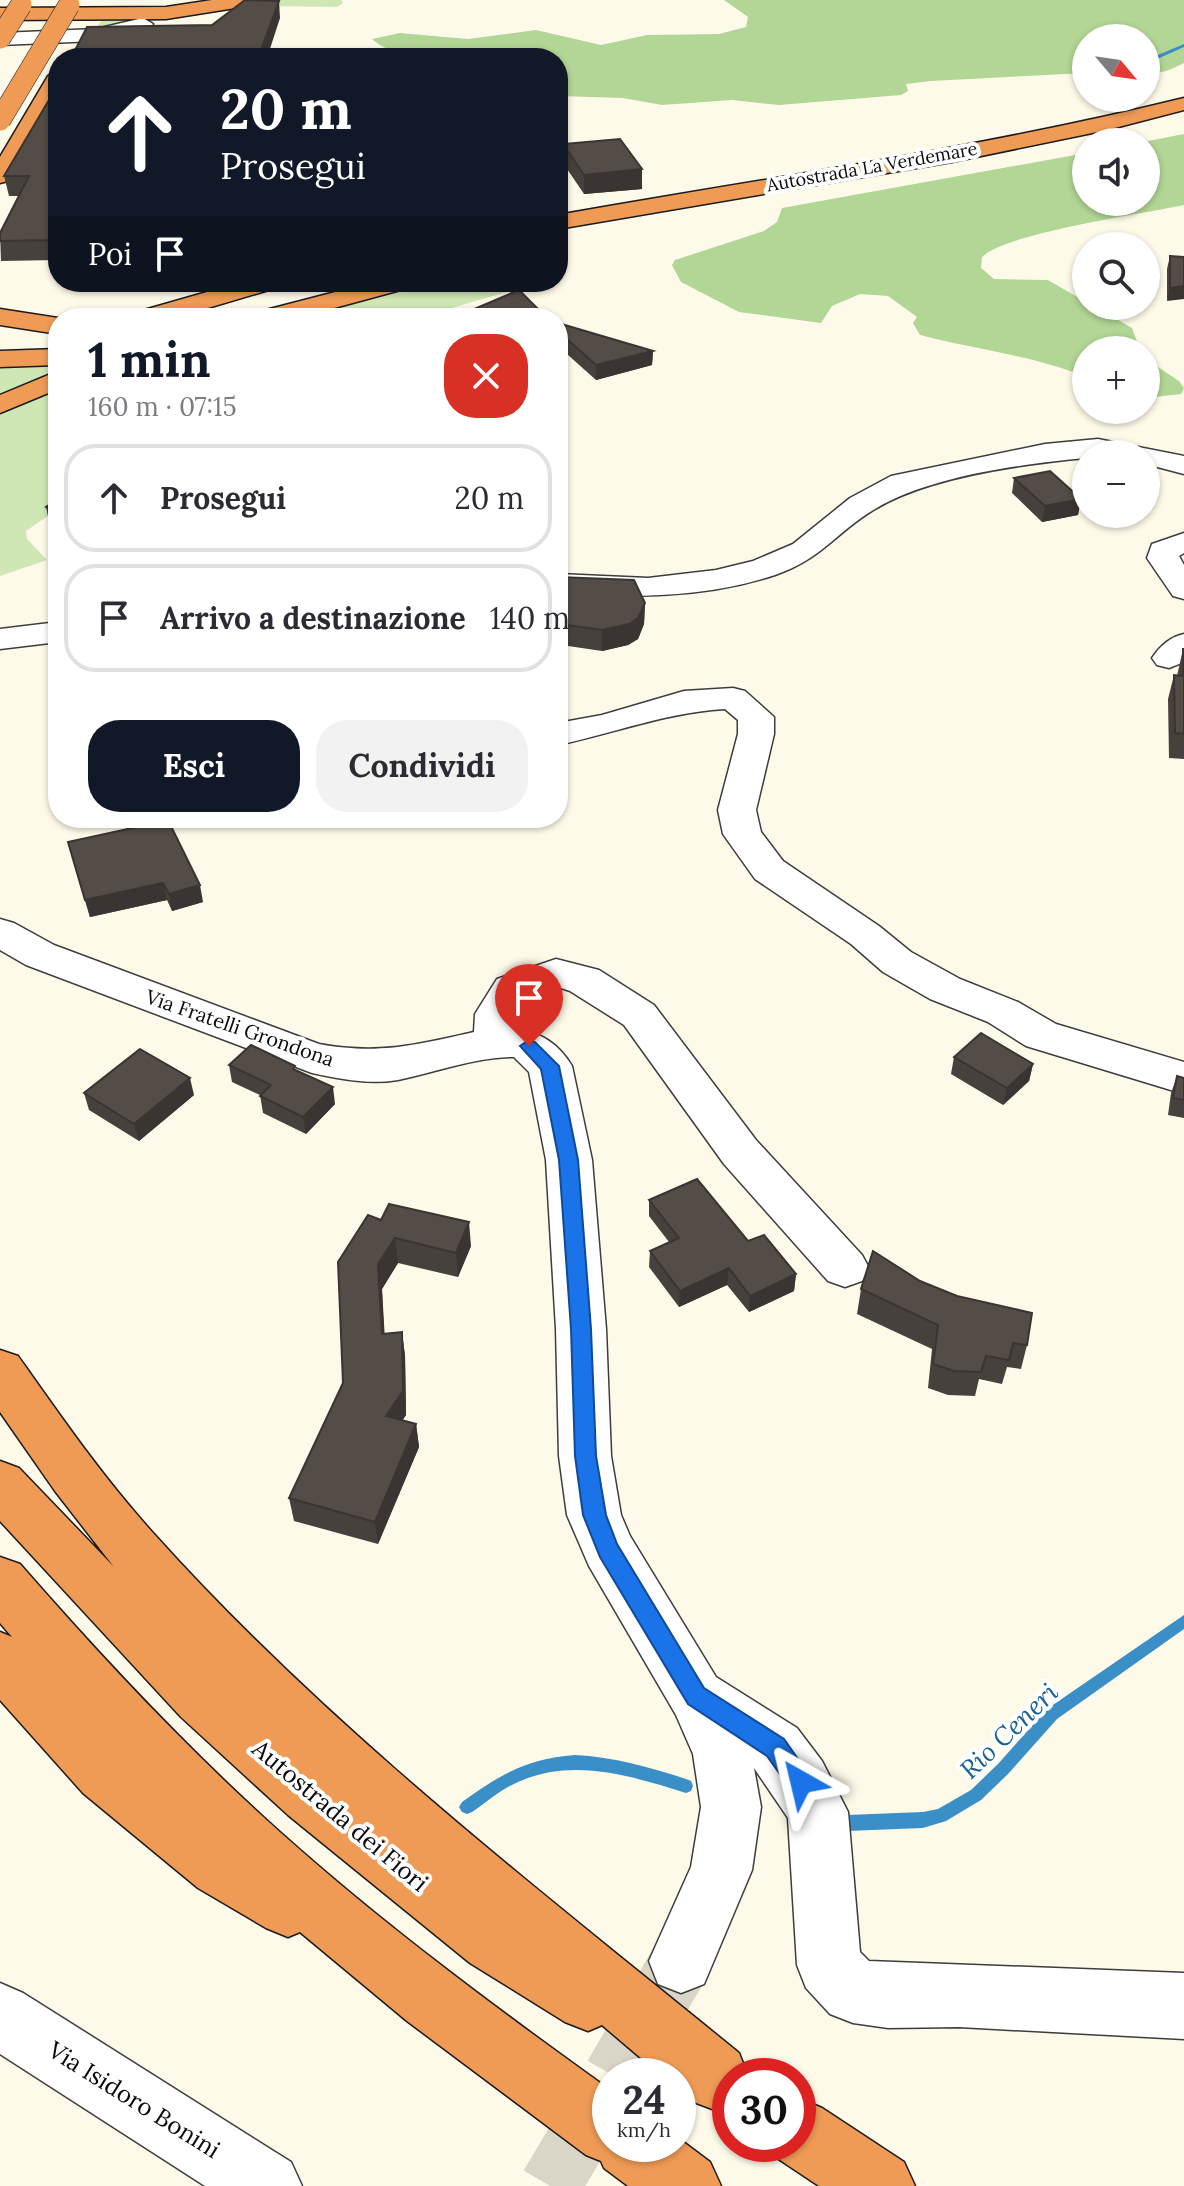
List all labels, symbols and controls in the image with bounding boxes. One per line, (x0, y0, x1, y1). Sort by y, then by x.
north arrow (1072, 24, 1160, 112)
map controls (1072, 24, 1160, 528)
text: 20 m (220, 73, 352, 144)
icon: ahead (88, 80, 192, 184)
button: sound (1072, 128, 1160, 216)
street label: Autostrada La Verdemare (764, 137, 979, 197)
text: Prosegui (220, 143, 366, 189)
icon: arrive (148, 232, 192, 276)
button: search (1072, 232, 1160, 320)
text: Poi (88, 235, 132, 273)
text: 1 min (88, 329, 211, 390)
button: close (444, 334, 528, 418)
button: + (1072, 336, 1160, 424)
text: 160 m · 07:15 (88, 390, 237, 423)
button: − (1072, 440, 1160, 528)
icon: ahead (92, 476, 136, 520)
text: Prosegui (160, 479, 286, 517)
text: 20 m (455, 479, 524, 517)
icon: arrive (92, 596, 136, 640)
text: Arrivo a destinazione (160, 599, 466, 637)
text: 140 m (490, 599, 570, 637)
button: Esci (88, 720, 300, 812)
button: Condividi (316, 720, 528, 812)
pin (495, 964, 563, 1046)
icon: arrive (507, 976, 551, 1020)
street label: Via Fratelli Grondona (142, 983, 338, 1071)
water label: Rio Ceneri (953, 1675, 1065, 1786)
street label: Autostrada dei Fiori (245, 1732, 435, 1898)
position arrow (759, 1740, 843, 1824)
street label: Via Isidoro Bonini (42, 2034, 226, 2165)
speed limit sign: 30 (712, 2058, 816, 2162)
text: 24 (622, 2074, 666, 2125)
text: km/h (617, 2117, 671, 2142)

